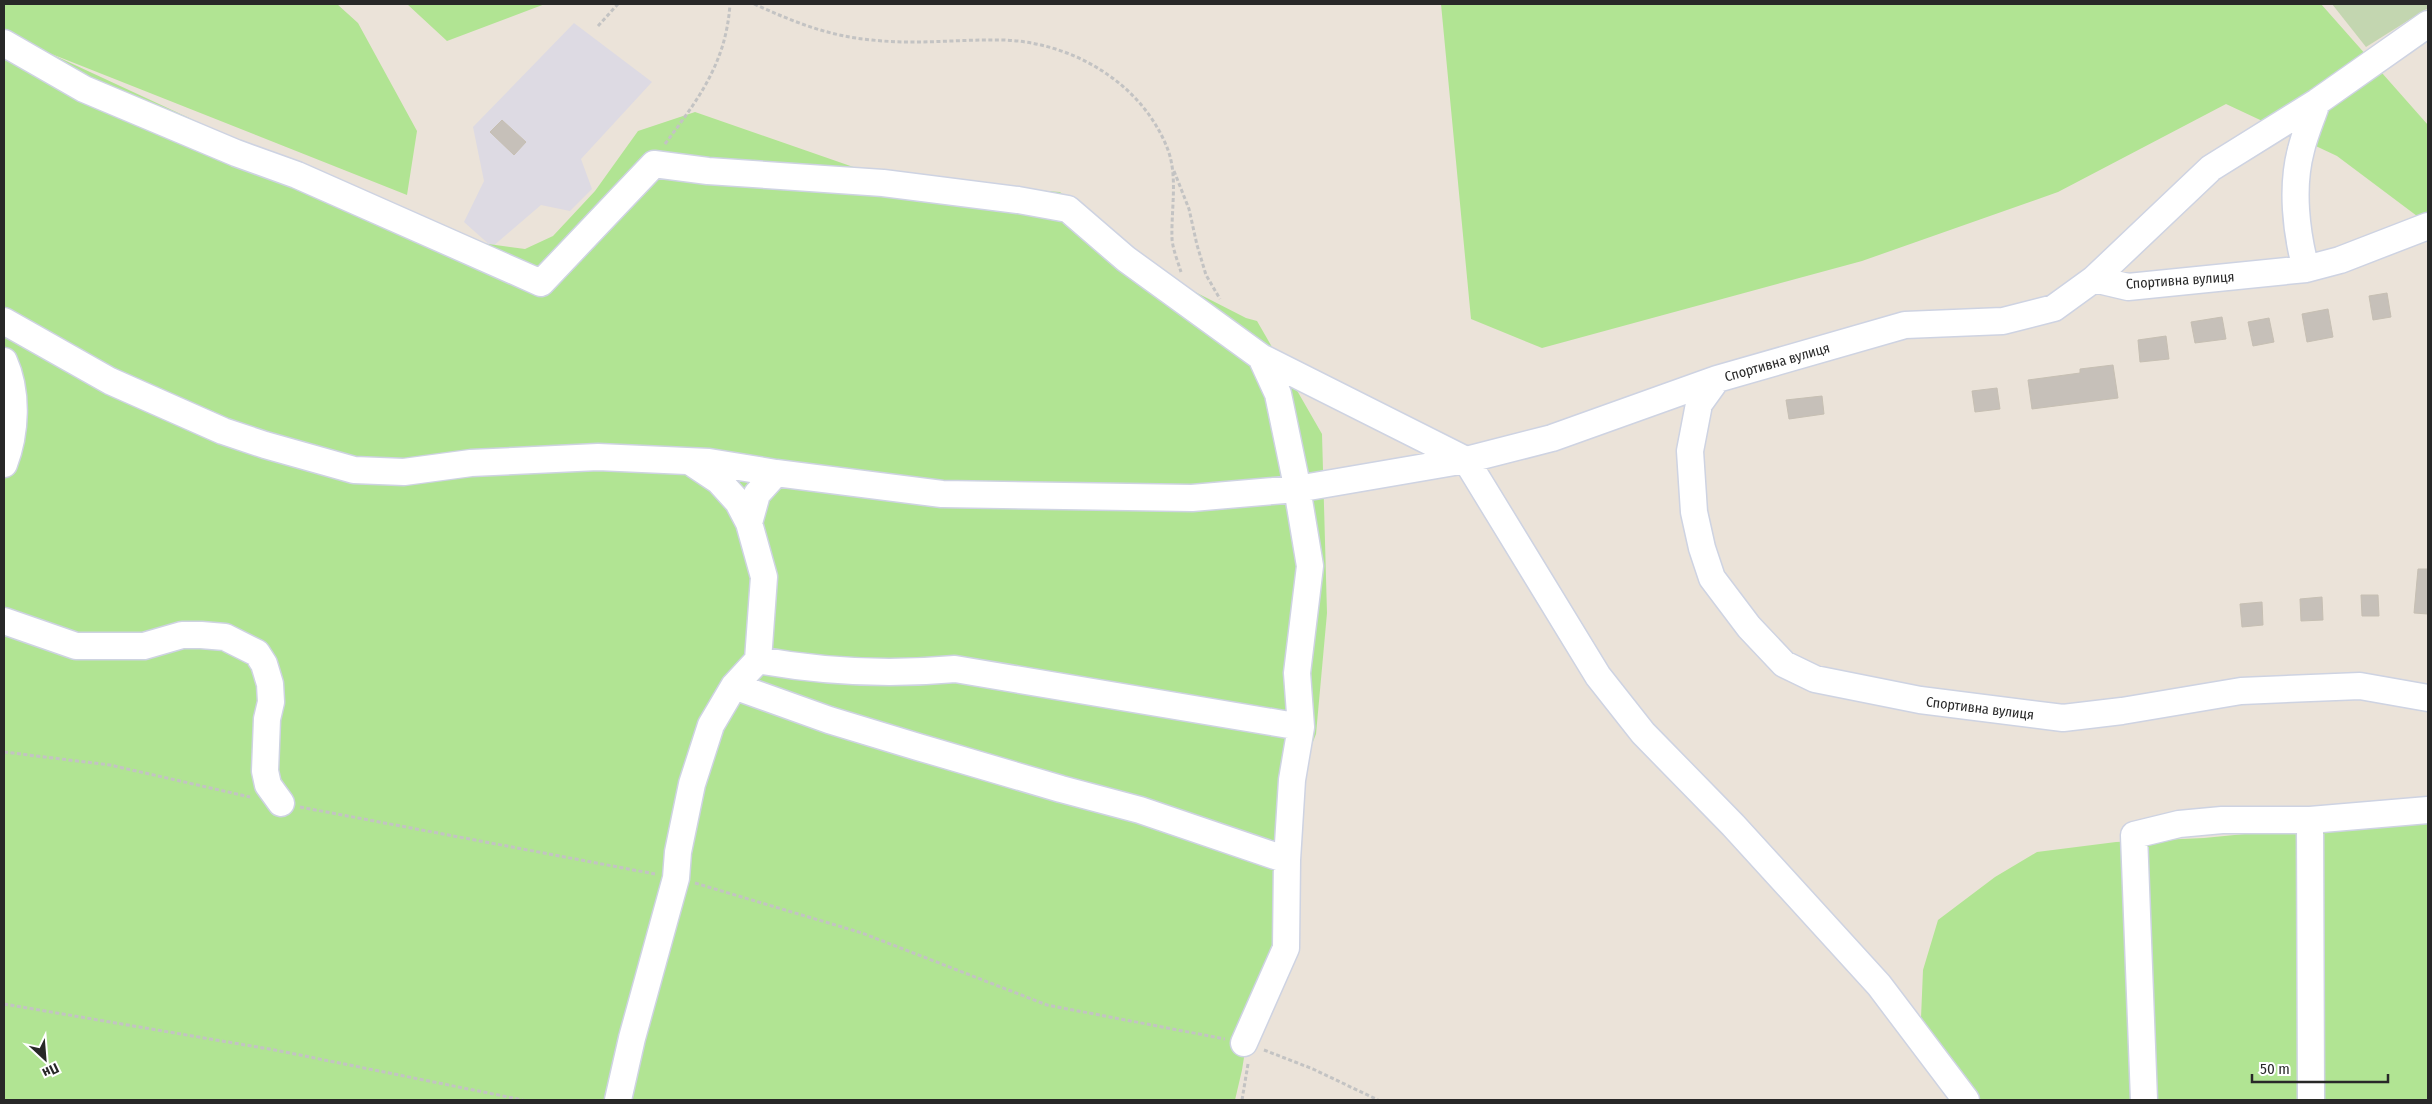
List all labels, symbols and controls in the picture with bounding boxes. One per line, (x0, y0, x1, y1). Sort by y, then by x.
street label: Спортивна вулиця (2125, 268, 2235, 293)
street label: Спортивна вулиця (1723, 339, 1832, 386)
street label: Спортивна вулиця (1925, 693, 2035, 724)
north arrow (20, 1034, 70, 1084)
scale bar (2252, 1052, 2388, 1084)
text: Пн (40, 1059, 61, 1081)
text: 50 m (2260, 1060, 2290, 1078)

